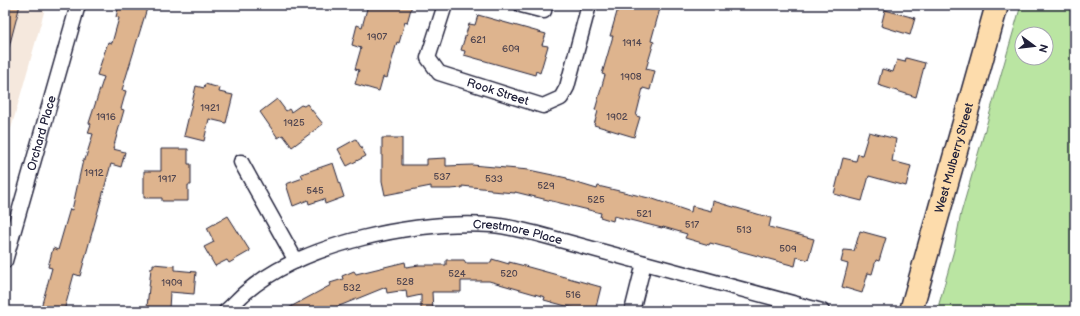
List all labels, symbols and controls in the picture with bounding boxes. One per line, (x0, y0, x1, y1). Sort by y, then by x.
north arrow (1014, 26, 1054, 66)
house number: 1907 (367, 31, 387, 43)
house number: 621 (470, 34, 486, 46)
house number: 1914 (622, 37, 642, 49)
house number: 609 (502, 43, 520, 55)
text: N (1036, 43, 1051, 54)
house number: 1908 (620, 71, 642, 83)
street label: Rook Street (465, 75, 531, 109)
street label: Orchard Place (24, 94, 60, 173)
street label: West Mulberry Street (932, 101, 977, 215)
house number: 1921 (200, 102, 220, 114)
house number: 1916 (96, 111, 116, 123)
house number: 1902 (606, 111, 628, 123)
house number: 1925 (283, 117, 305, 129)
house number: 1912 (84, 167, 104, 179)
house number: 537 (434, 171, 450, 183)
house number: 1917 (158, 173, 176, 185)
house number: 533 (485, 173, 503, 185)
house number: 529 (537, 180, 555, 192)
house number: 545 (306, 185, 324, 197)
house number: 525 (587, 194, 605, 206)
house number: 521 (636, 208, 652, 220)
street label: Crestmore Place (473, 217, 564, 248)
house number: 517 (685, 219, 699, 231)
house number: 513 (736, 224, 752, 236)
house number: 509 (779, 243, 797, 255)
house number: 524 (448, 268, 466, 280)
house number: 520 (500, 268, 518, 280)
house number: 528 (396, 276, 414, 288)
house number: 1909 (161, 277, 183, 289)
house number: 532 (343, 282, 361, 294)
house number: 516 (565, 289, 581, 301)

